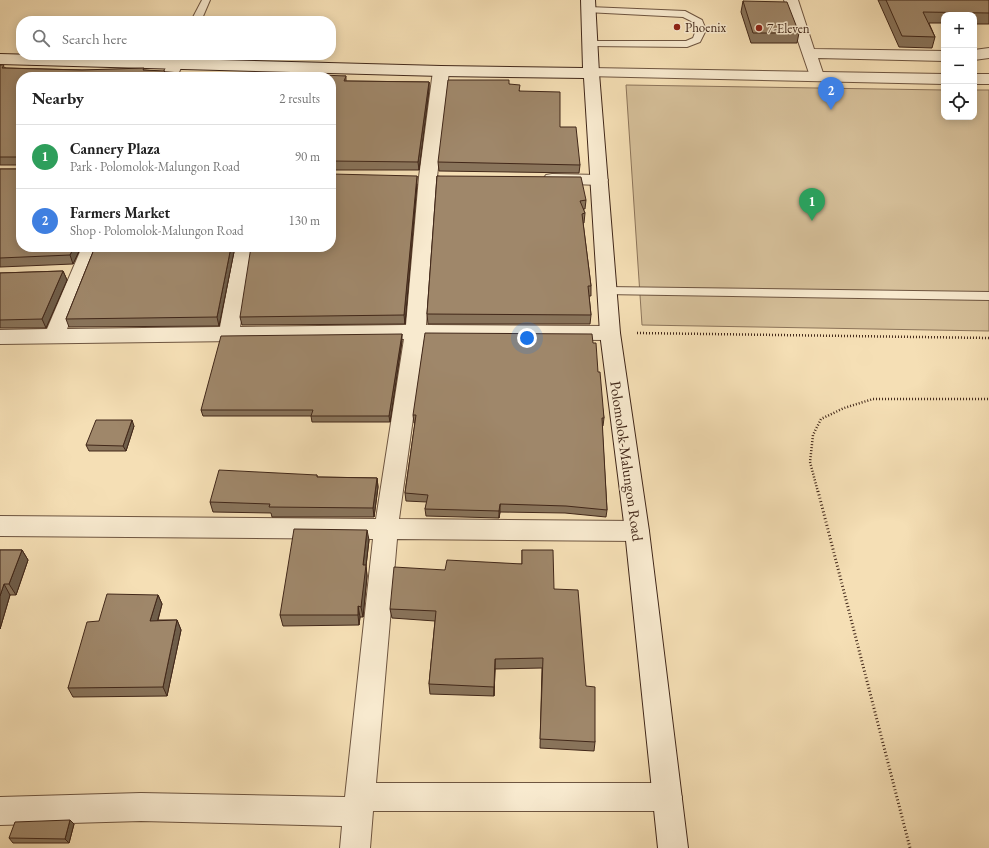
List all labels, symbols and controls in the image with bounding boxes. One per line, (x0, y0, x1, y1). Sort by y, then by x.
map controls (941, 12, 977, 120)
button: + (941, 12, 977, 48)
search box (16, 16, 336, 60)
place label: Phoenix (685, 19, 726, 36)
place label: 7-Eleven (767, 20, 810, 37)
marker: Phoenix (672, 22, 682, 32)
marker: 7-Eleven (754, 23, 764, 33)
icon: search (30, 27, 52, 49)
text: Search here (62, 29, 127, 48)
button: − (941, 48, 977, 84)
pin: 2 (818, 77, 844, 110)
button: locate (941, 84, 977, 120)
text: Nearby (32, 87, 84, 109)
text: 2 results (279, 90, 320, 107)
text: Cannery Plaza (70, 139, 160, 158)
text: 1 (42, 148, 48, 165)
text: 90 m (295, 148, 320, 165)
text: Park · Polomolok-Malungon Road (70, 158, 240, 175)
pin: 1 (799, 188, 825, 221)
text: Farmers Market (70, 203, 170, 222)
text: 2 (42, 212, 48, 229)
text: 130 m (289, 212, 320, 229)
text: Shop · Polomolok-Malungon Road (70, 222, 244, 239)
your location (517, 328, 537, 348)
street label: Polomolok-Malungon Road (606, 380, 648, 543)

